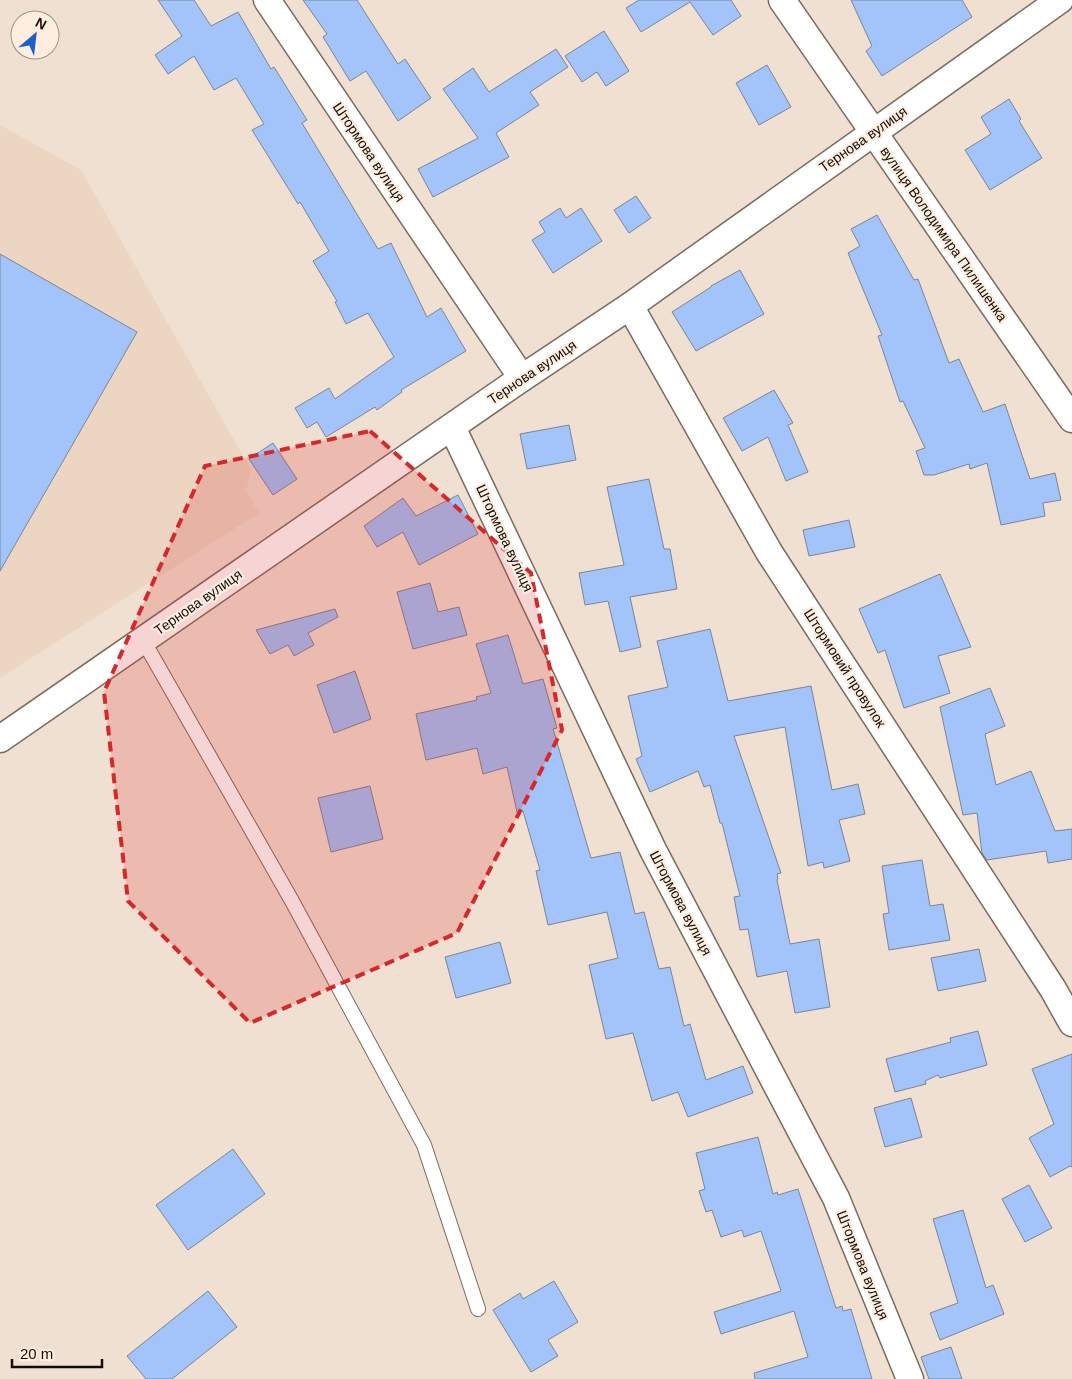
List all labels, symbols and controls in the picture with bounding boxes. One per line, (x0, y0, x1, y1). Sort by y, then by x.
north arrow (10, 10, 60, 60)
text: N (33, 14, 49, 33)
street label: Штормова вулиця (330, 99, 408, 205)
street label: Тернова вулиця (816, 103, 910, 175)
street label: вулиця Володимира Пилишенка (877, 144, 1011, 325)
street label: Тернова вулиця (485, 337, 579, 407)
street label: Штормова вулиця (473, 482, 537, 594)
street label: Тернова вулиця (151, 566, 245, 638)
street label: Штормовий провулок (801, 606, 890, 731)
street label: Штормова вулиця (647, 848, 715, 958)
street label: Штормова вулиця (834, 1208, 892, 1322)
scale bar (12, 1336, 102, 1368)
text: 20 m (20, 1345, 53, 1362)

